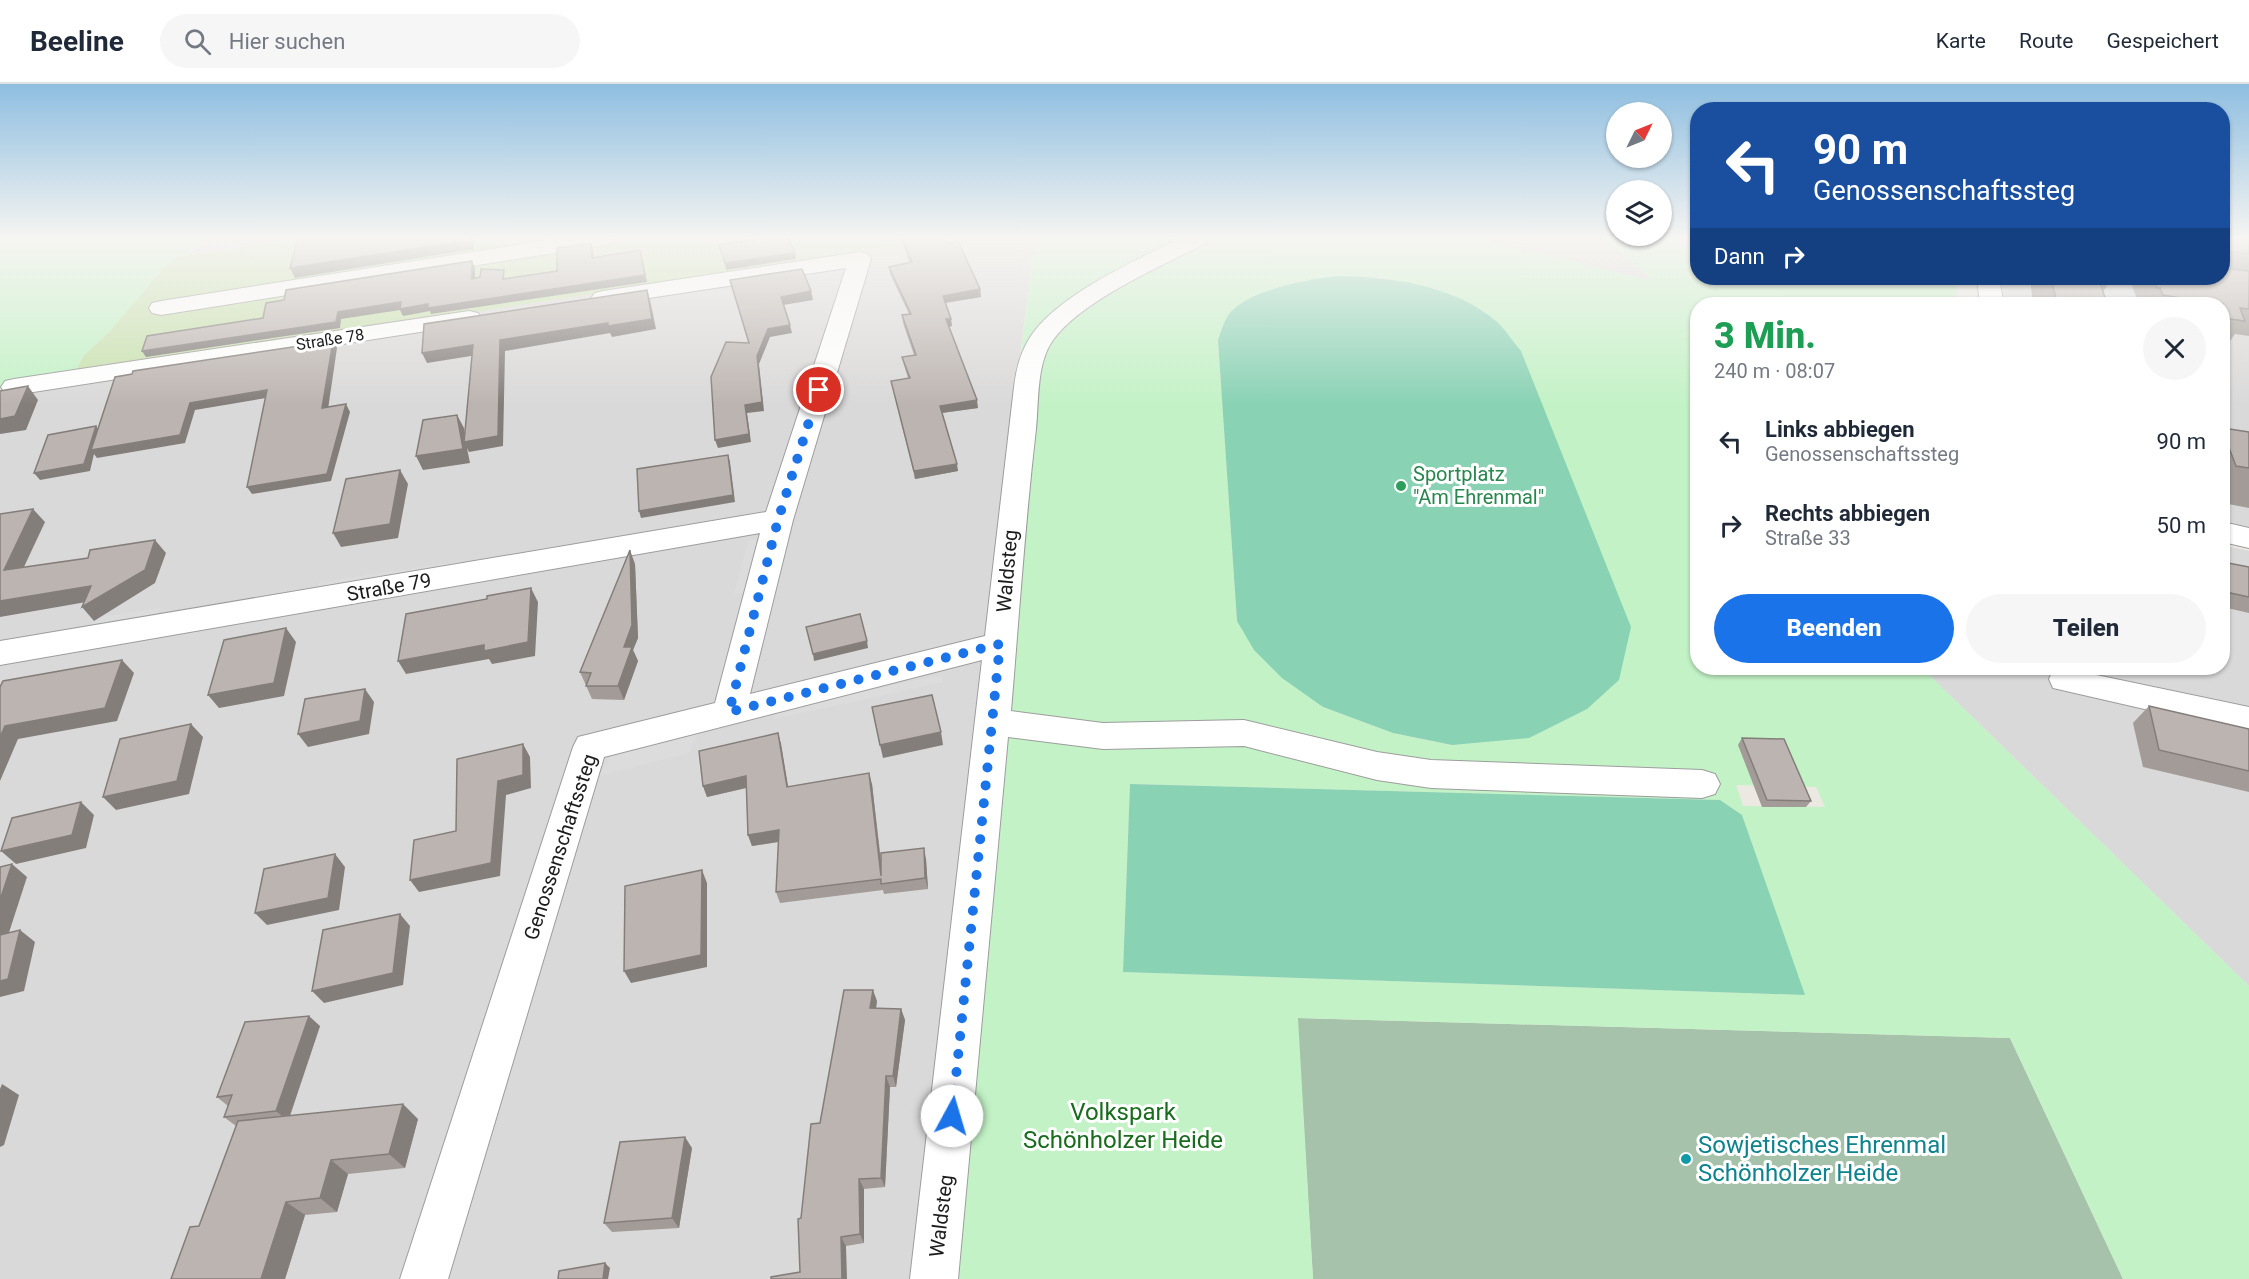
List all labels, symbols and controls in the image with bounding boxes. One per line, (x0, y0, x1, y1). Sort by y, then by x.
search box (160, 14, 580, 68)
text: Beeline (30, 25, 124, 58)
icon: search (181, 25, 214, 58)
text: Hier suchen (229, 29, 345, 54)
text: Karte (1936, 29, 1986, 53)
text: Route (2019, 29, 2073, 53)
text: Gespeichert (2106, 29, 2219, 53)
north arrow (1606, 102, 1672, 168)
map controls (1606, 102, 1672, 246)
text: 90 m (1813, 125, 1908, 174)
icon: left (1714, 126, 1792, 204)
text: Genossenschaftssteg (1813, 175, 2075, 207)
button: layers (1606, 180, 1672, 246)
icon: right (1777, 240, 1810, 273)
text: Dann (1714, 244, 1765, 269)
text: 3 Min. (1714, 315, 1816, 357)
button: close (2143, 317, 2206, 380)
street label: Straße 78 (295, 325, 365, 354)
text: 240 m · 08:07 (1714, 359, 1835, 383)
pin (793, 364, 844, 415)
icon: arrive (802, 373, 835, 406)
text: Links abbiegen (1765, 417, 1915, 442)
icon: left (1714, 425, 1747, 458)
text: 90 m (2157, 429, 2206, 454)
text: Genossenschaftssteg (1765, 442, 1959, 466)
place label: Sportplatz "Am Ehrenmal" (1413, 462, 1544, 509)
marker: Sportplatz "Am Ehrenmal" (1394, 479, 1408, 493)
text: Rechts abbiegen (1765, 501, 1930, 526)
icon: right (1714, 509, 1747, 542)
text: 50 m (2157, 513, 2206, 538)
text: Straße 33 (1765, 526, 1851, 550)
street label: Waldsteg (991, 529, 1023, 613)
street label: Straße 79 (345, 568, 433, 606)
button: Beenden (1714, 594, 1954, 663)
button: Teilen (1966, 594, 2206, 663)
street label: Genossenschaftssteg (519, 751, 601, 943)
position arrow (920, 1084, 984, 1148)
park label: Volkspark Schönholzer Heide (1023, 1098, 1223, 1154)
place label: Sowjetisches Ehrenmal Schönholzer Heide (1698, 1131, 1946, 1187)
marker: Sowjetisches Ehrenmal Schönholzer Heide (1679, 1152, 1693, 1166)
street label: Waldsteg (924, 1173, 958, 1259)

